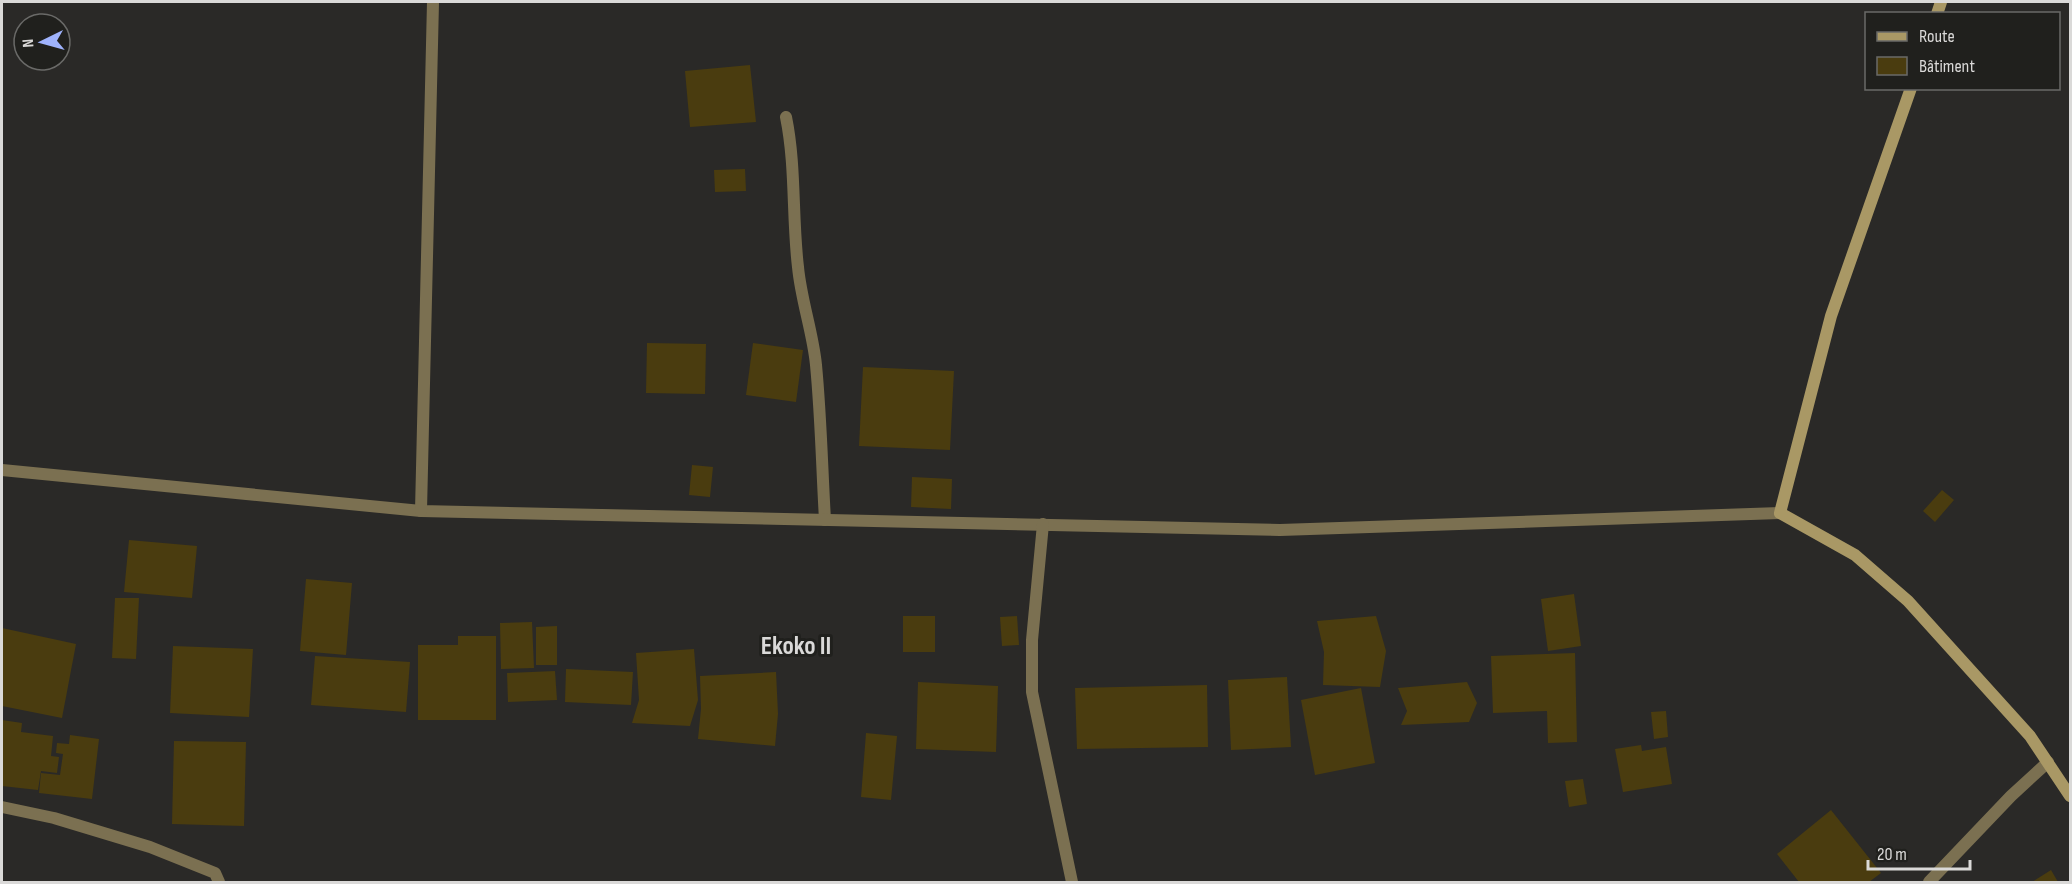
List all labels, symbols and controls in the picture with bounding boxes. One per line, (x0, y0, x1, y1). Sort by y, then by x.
north arrow (12, 12, 72, 72)
legend (1865, 12, 2060, 90)
text: Route (1919, 26, 1955, 47)
text: N (19, 38, 38, 48)
text: Bâtiment (1919, 56, 1975, 77)
district label: Ekoko II (761, 631, 831, 662)
scale bar (1868, 833, 1970, 871)
text: 20 m (1877, 844, 1907, 865)

